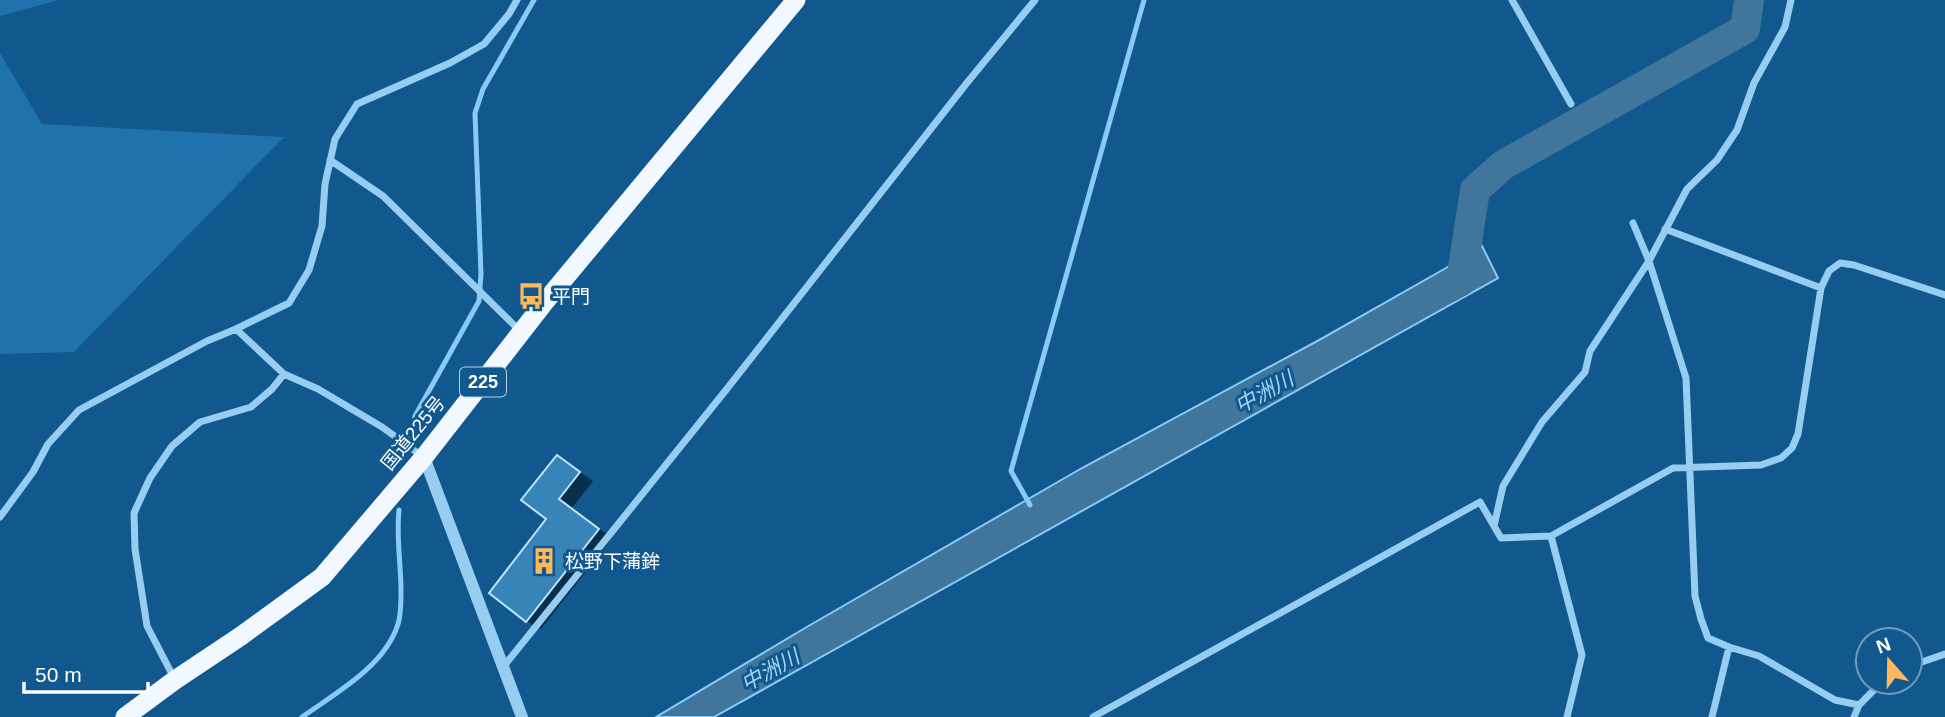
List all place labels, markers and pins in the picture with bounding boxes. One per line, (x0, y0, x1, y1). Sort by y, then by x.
bus stop icon: 平門 (516, 281, 546, 311)
place label: 平門 (552, 286, 590, 307)
building icon: 松野下蒲鉾 (529, 546, 559, 576)
place label: 松野下蒲鉾 (565, 551, 660, 572)

